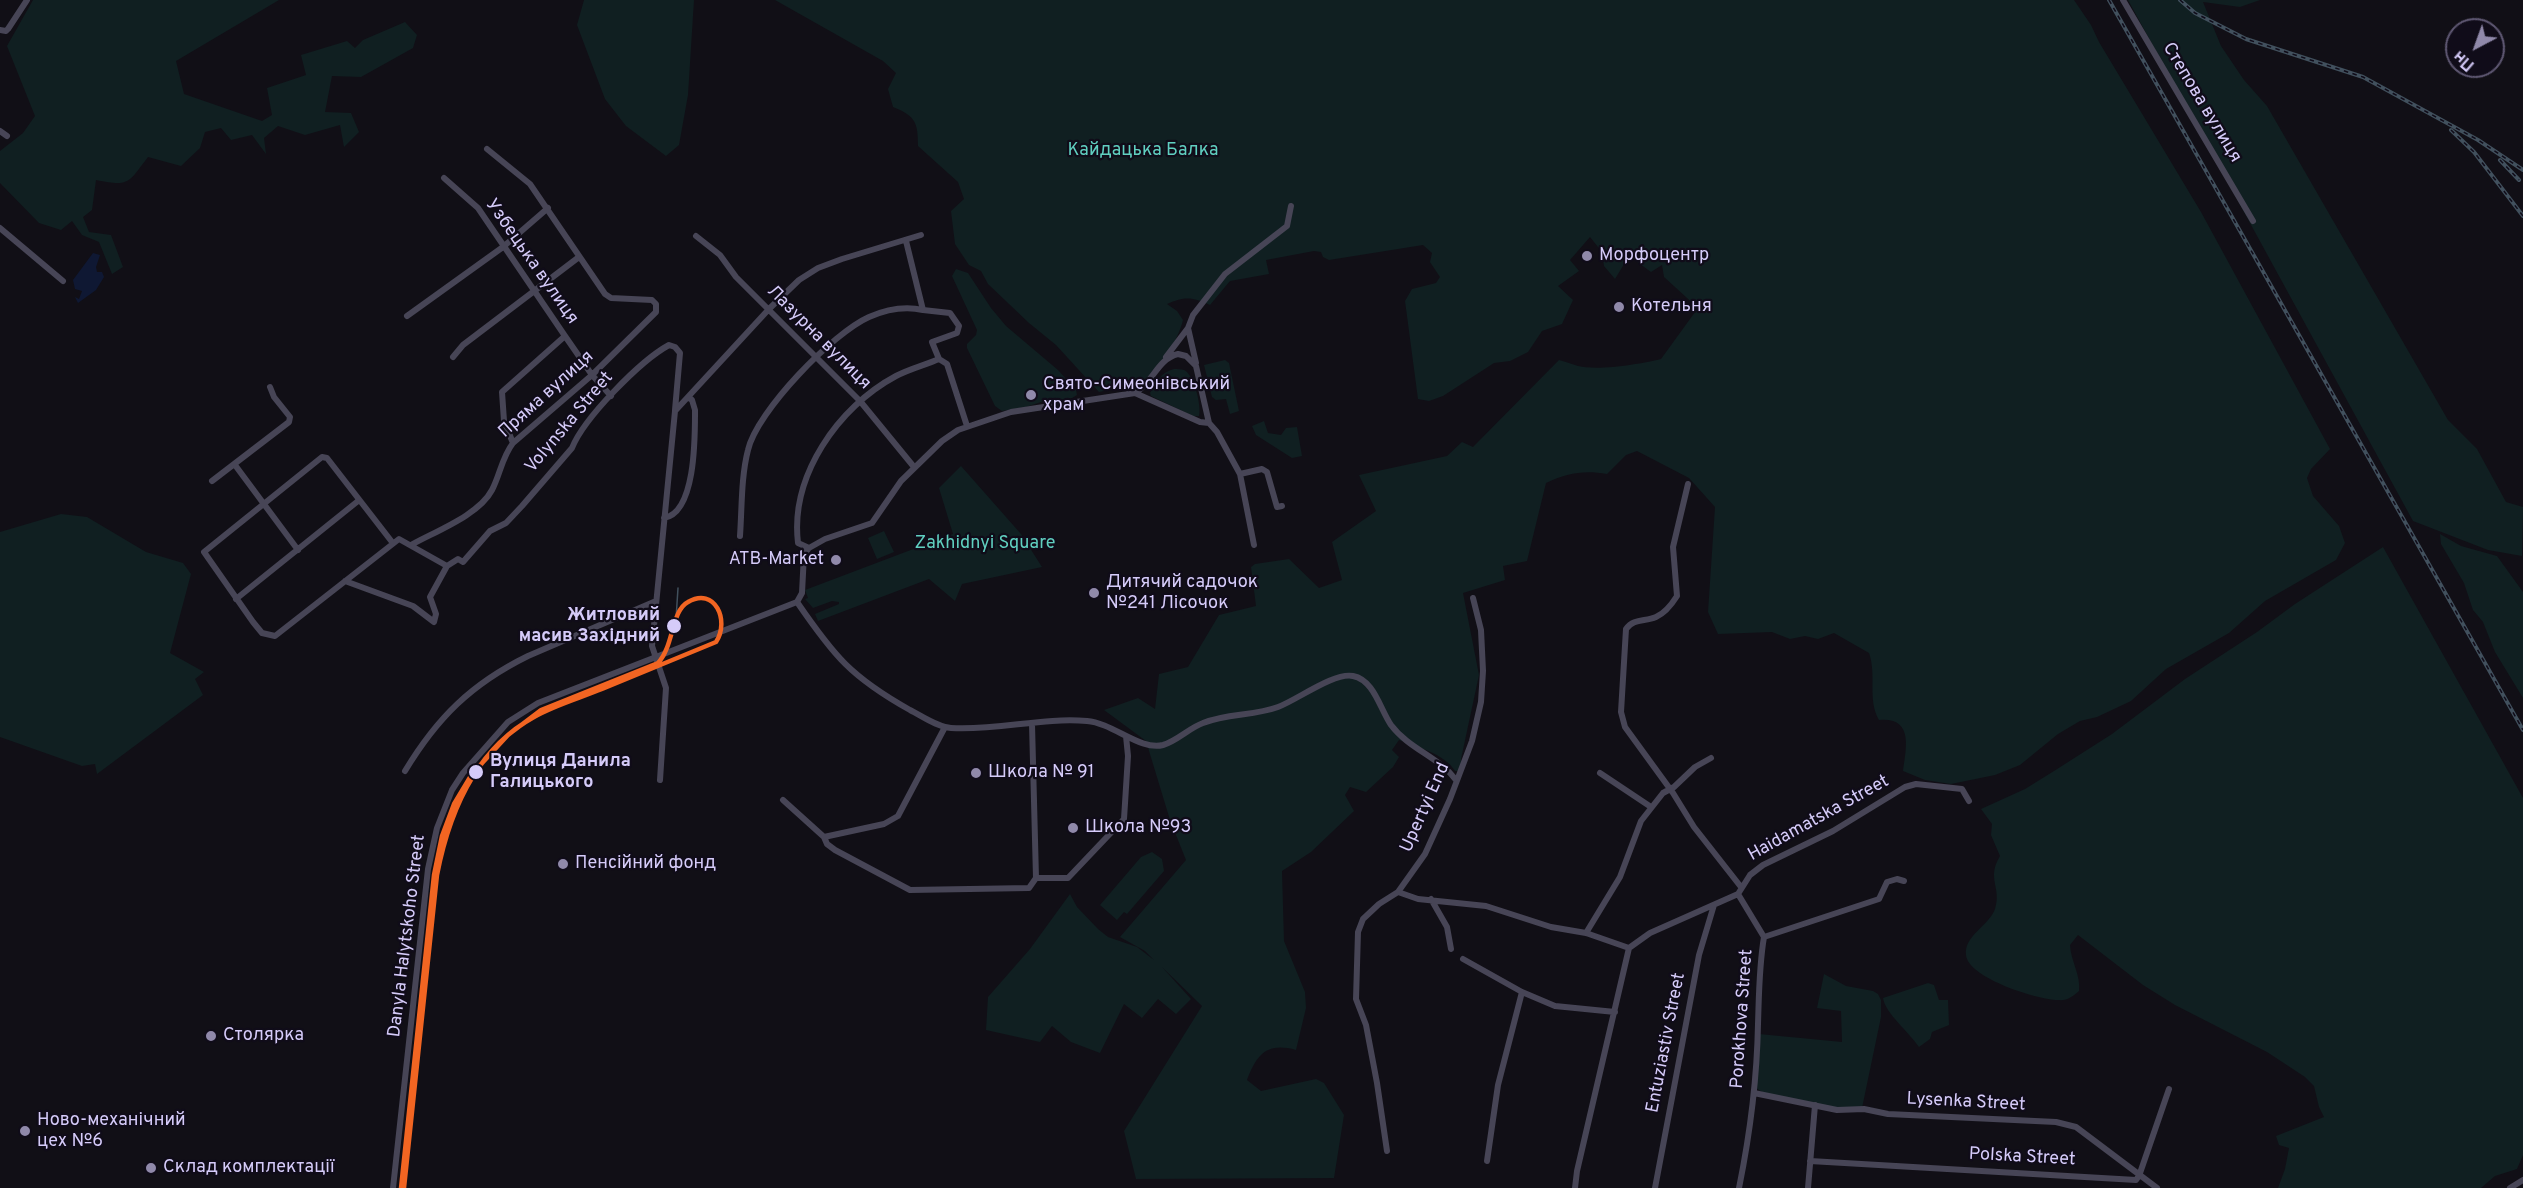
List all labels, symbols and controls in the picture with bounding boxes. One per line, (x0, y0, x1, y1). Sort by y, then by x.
north arrow (2445, 18, 2505, 78)
street label: Степова вулиця (2157, 39, 2245, 167)
text: Пн (2450, 45, 2479, 75)
park label: Кайдацька Балка (1068, 140, 1218, 162)
street label: Узбецька вулиця (480, 195, 582, 329)
place label: Морфоцентр (1599, 245, 1709, 267)
marker: Морфоцентр (1580, 249, 1594, 263)
street label: Лазурна вулиця (761, 281, 875, 395)
place label: Котельня (1631, 296, 1712, 318)
marker: Котельня (1612, 300, 1626, 314)
street label: Пряма вулиця (495, 347, 599, 443)
street label: Volynska Street (521, 368, 619, 478)
place label: Свято-Симеонівський храм (1043, 374, 1230, 416)
marker: Свято-Симеонівський храм (1024, 388, 1038, 402)
park label: Zakhidnyi Square (915, 533, 1055, 555)
place label: ATB-Market (729, 549, 824, 571)
marker: ATB-Market (829, 553, 843, 567)
place label: Дитячий садочок №241 Лісочок (1106, 572, 1258, 614)
marker: Дитячий садочок №241 Лісочок (1087, 586, 1101, 600)
place label: Житловий масив Західний (519, 605, 660, 648)
marker: Житловий масив Західний (665, 617, 683, 635)
place label: Вулиця Данила Галицького (490, 751, 631, 794)
street label: Upertyi End (1397, 760, 1455, 856)
place label: Школа № 91 (988, 762, 1095, 784)
marker: Вулиця Данила Галицького (467, 763, 485, 781)
marker: Школа № 91 (969, 766, 983, 780)
street label: Haidamatska Street (1745, 771, 1893, 867)
place label: Школа №93 (1085, 817, 1191, 839)
marker: Школа №93 (1066, 821, 1080, 835)
street label: Danyla Halytskoho Street (385, 833, 431, 1039)
place label: Пенсійний фонд (575, 853, 716, 875)
marker: Пенсійний фонд (556, 857, 570, 871)
street label: Porokhova Street (1727, 948, 1759, 1090)
street label: Entuziastiv Street (1643, 971, 1691, 1115)
place label: Столярка (223, 1025, 304, 1047)
marker: Столярка (204, 1029, 218, 1043)
street label: Lysenka Street (1906, 1089, 2026, 1117)
place label: Ново-механічний цех №6 (37, 1110, 186, 1152)
marker: Ново-механічний цех №6 (18, 1124, 32, 1138)
street label: Polska Street (1968, 1144, 2076, 1172)
place label: Склад комплектації (163, 1157, 334, 1179)
marker: Склад комплектації (144, 1161, 158, 1175)

